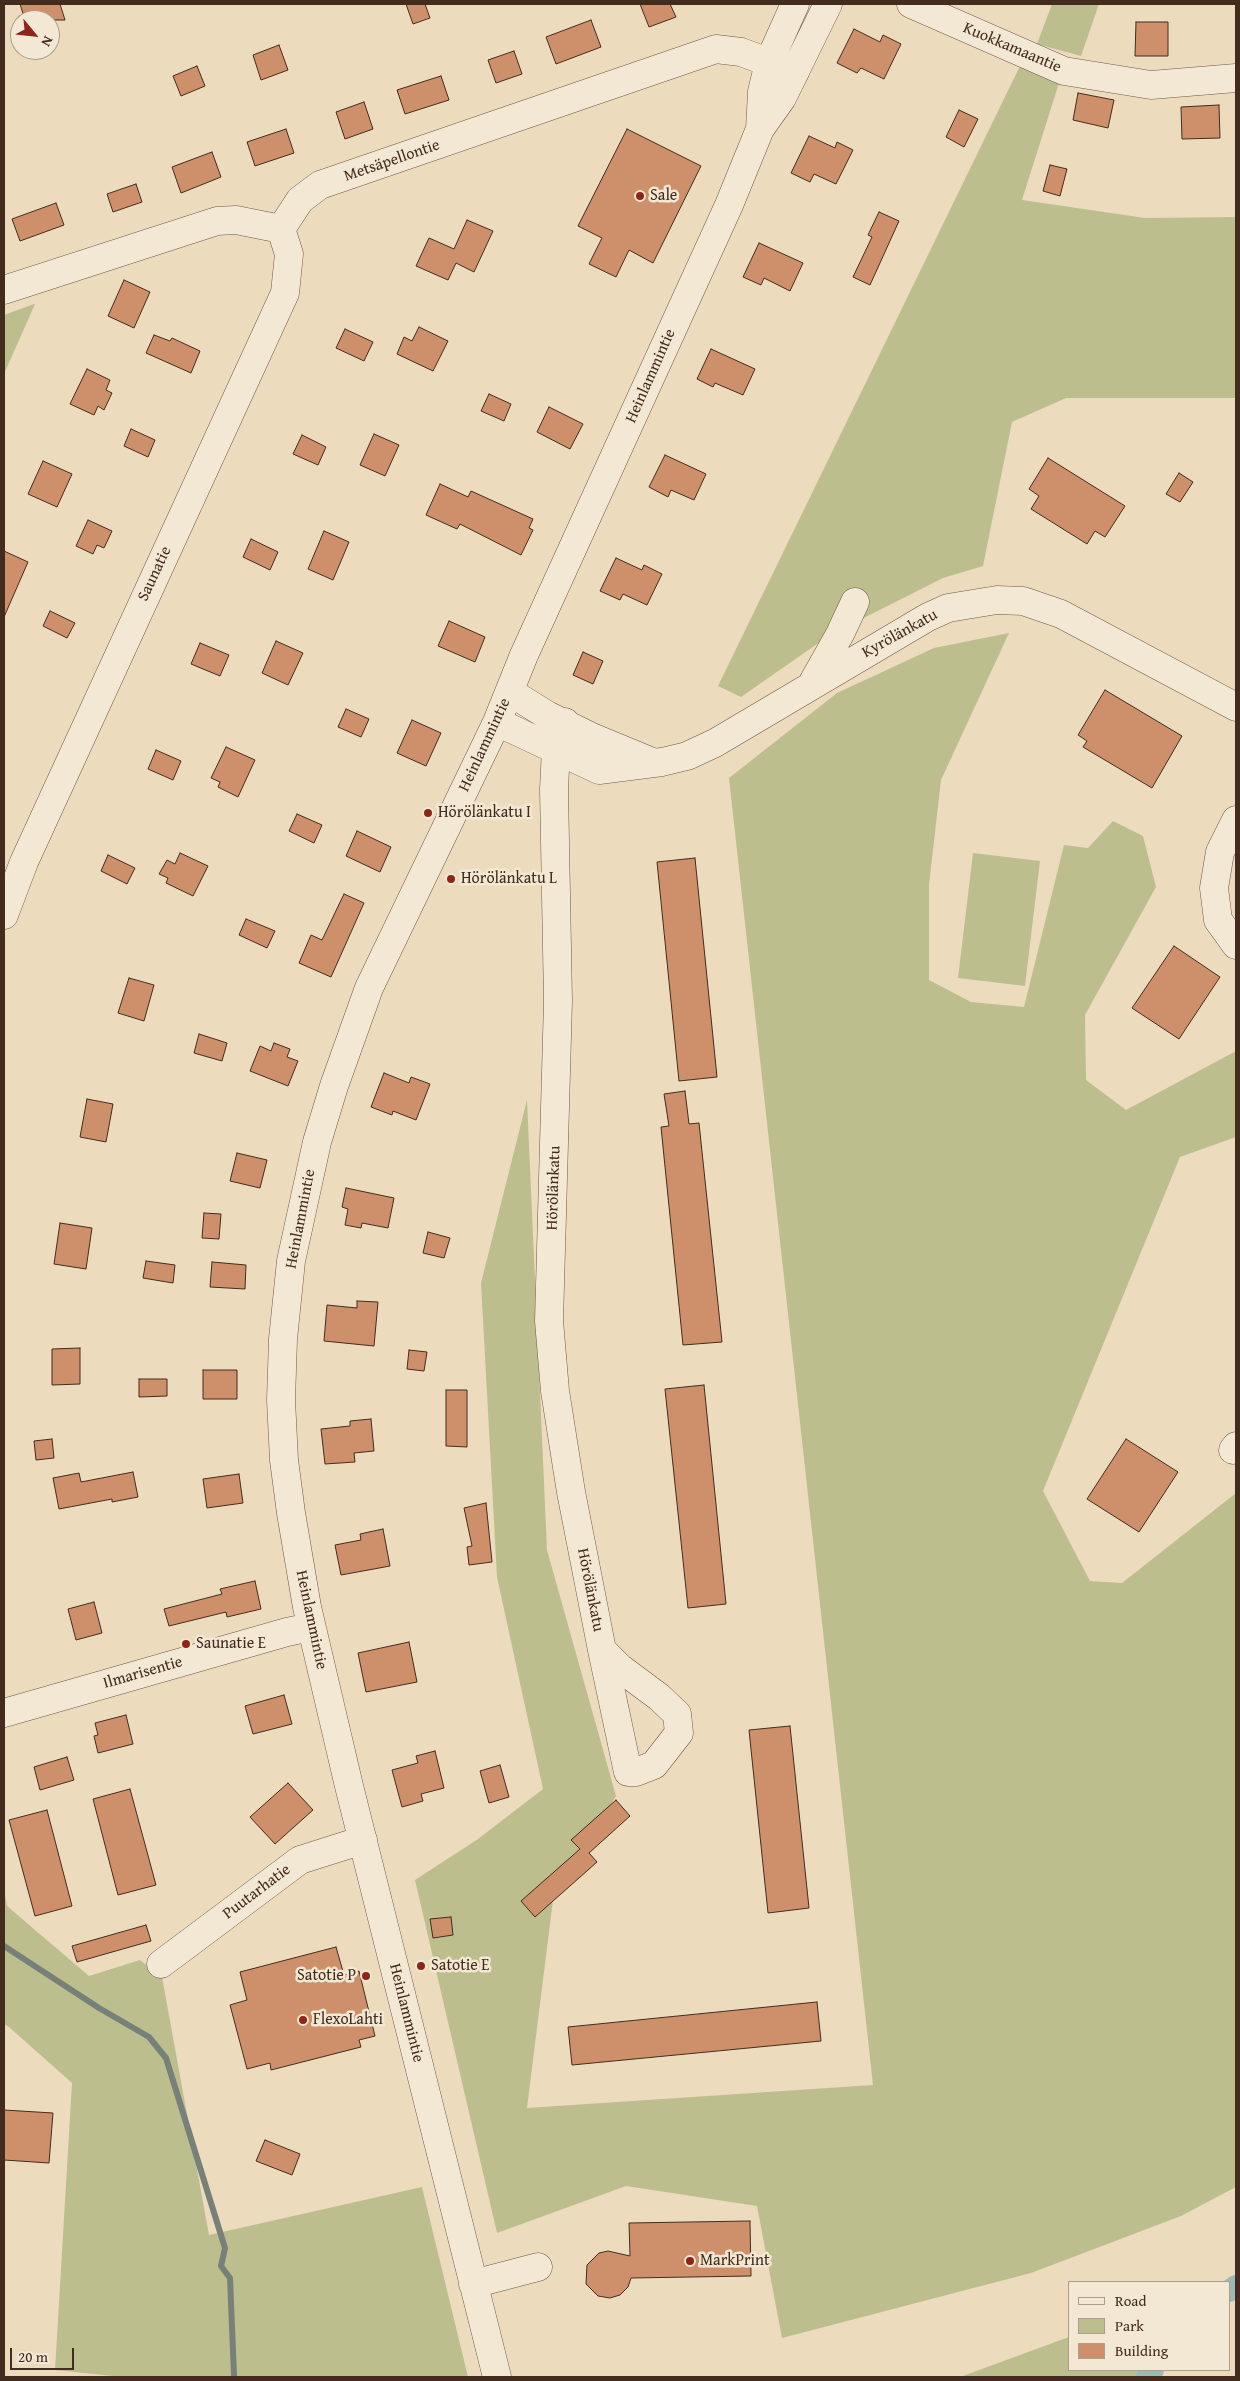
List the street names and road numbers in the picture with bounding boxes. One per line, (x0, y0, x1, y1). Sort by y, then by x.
street label: Kuokkamaantie (960, 19, 1064, 77)
street label: Metsäpellontie (342, 136, 442, 186)
street label: Heinlammintie (622, 326, 680, 426)
street label: Saunatie (134, 544, 176, 604)
street label: Kyrölänkatu (859, 605, 941, 663)
street label: Heinlammintie (455, 695, 515, 795)
street label: Hörölänkatu (543, 1145, 565, 1231)
street label: Heinlammintie (282, 1168, 320, 1270)
street label: Hörölänkatu (573, 1547, 607, 1633)
street label: Heinlammintie (291, 1569, 331, 1671)
street label: Ilmarisentie (101, 1653, 185, 1693)
street label: Puutarhatie (219, 1860, 295, 1924)
street label: Heinlammintie (384, 1962, 428, 2064)

